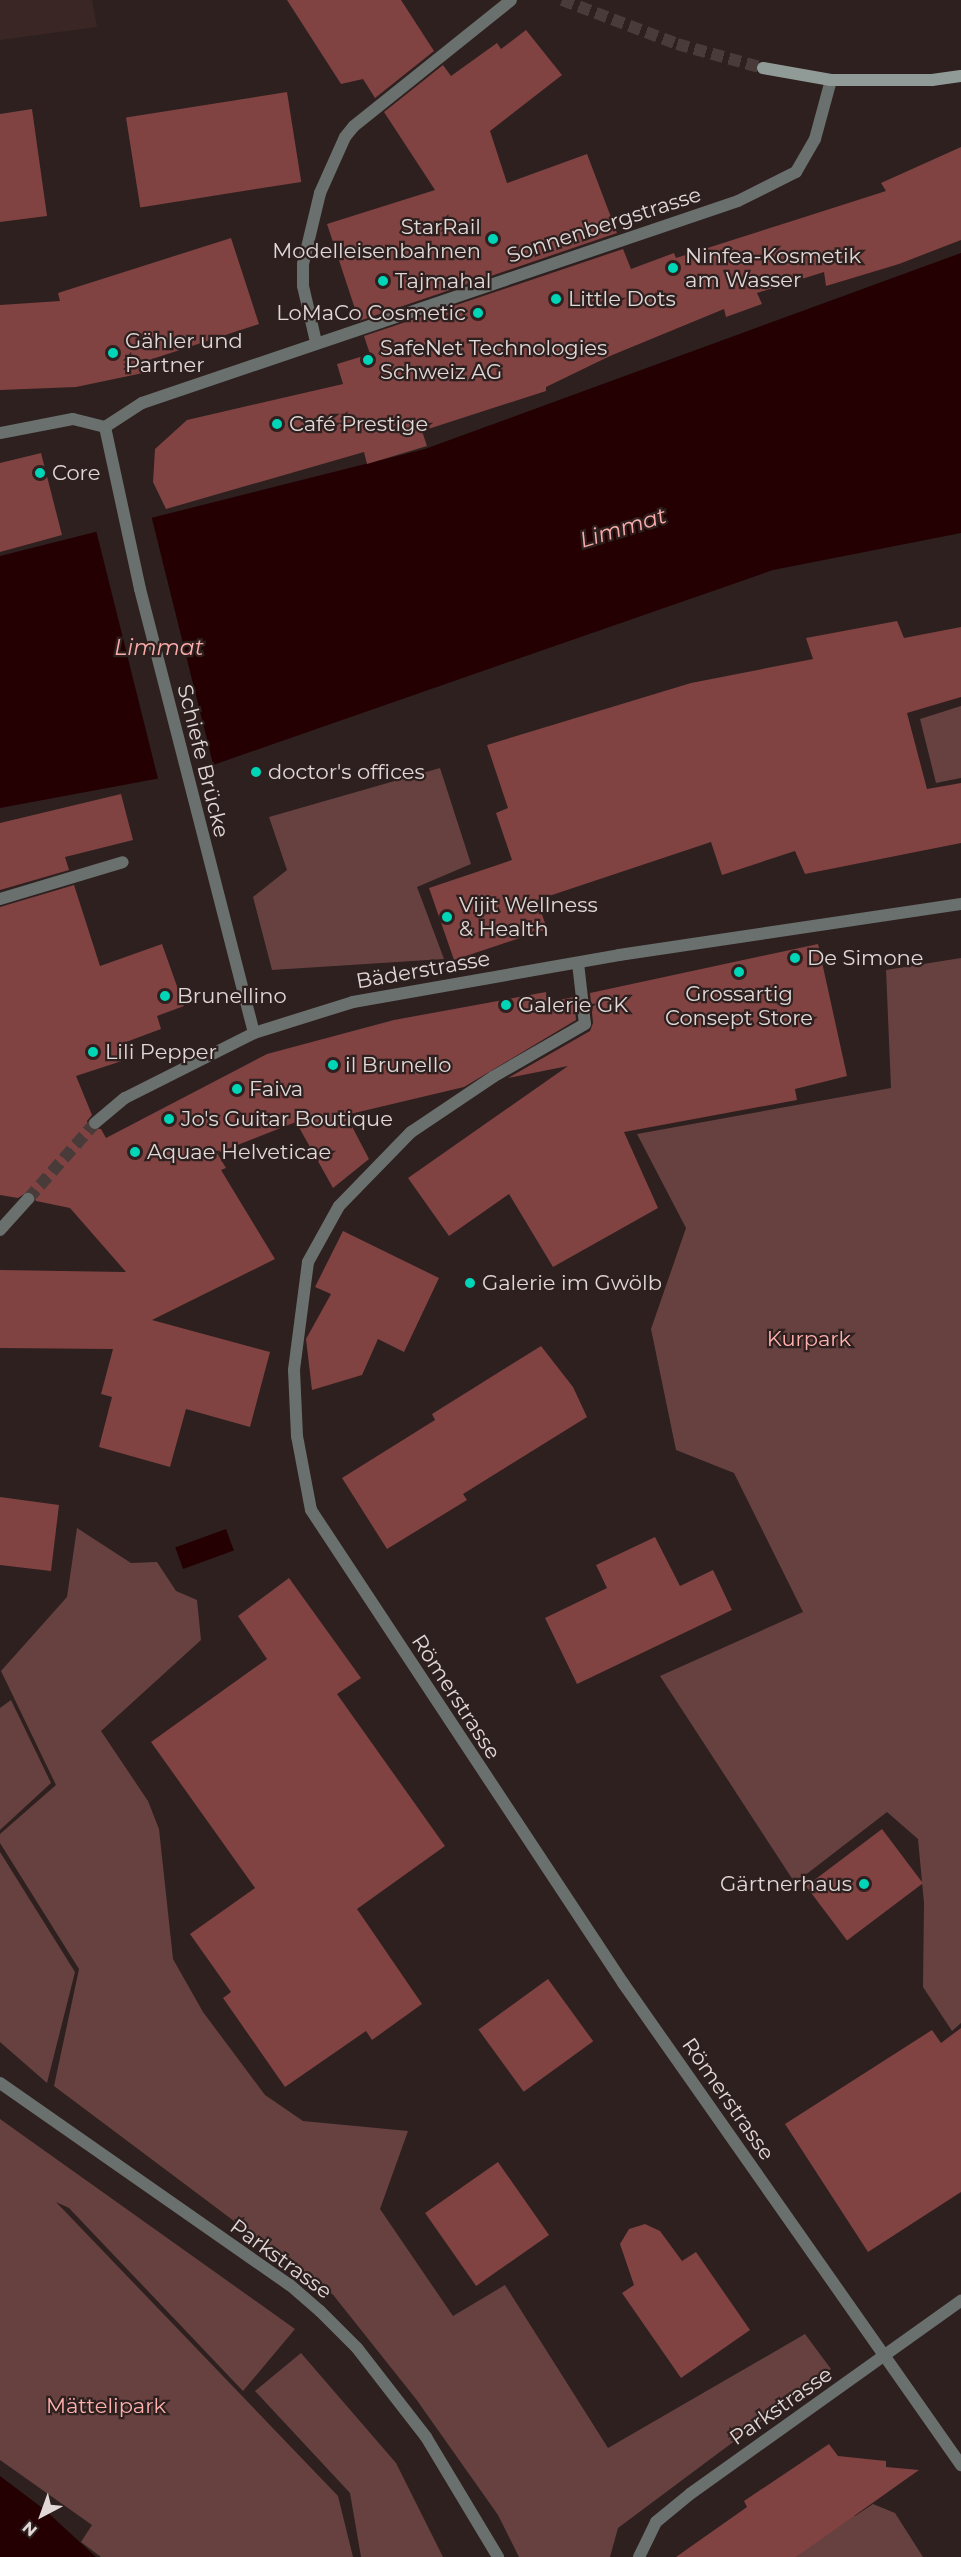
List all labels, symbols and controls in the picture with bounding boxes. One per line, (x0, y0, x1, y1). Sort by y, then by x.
street label: Sonnenbergstrasse (504, 182, 704, 268)
place label: StarRail Modelleisenbahnen (272, 214, 481, 264)
marker: StarRail Modelleisenbahnen (486, 232, 500, 246)
place label: Ninfea-Kosmetik am Wasser (685, 243, 861, 293)
marker: Ninfea-Kosmetik am Wasser (666, 261, 680, 275)
place label: Tajmahal (395, 268, 491, 294)
marker: Tajmahal (376, 274, 390, 288)
place label: Little Dots (568, 286, 676, 312)
marker: Little Dots (549, 292, 563, 306)
place label: LoMaCo Cosmetic (276, 300, 466, 326)
marker: LoMaCo Cosmetic (471, 306, 485, 320)
place label: Gähler und Partner (125, 328, 243, 378)
place label: SafeNet Technologies Schweiz AG (380, 335, 607, 385)
marker: Gähler und Partner (106, 346, 120, 360)
marker: SafeNet Technologies Schweiz AG (361, 353, 375, 367)
place label: Café Prestige (289, 411, 428, 437)
marker: Café Prestige (270, 417, 284, 431)
place label: Core (52, 460, 100, 486)
marker: Core (33, 466, 47, 480)
water label: Limmat (576, 502, 670, 554)
water label: Limmat (114, 635, 204, 661)
street label: Schiefe Brücke (172, 682, 234, 840)
place label: doctor's offices (268, 759, 425, 785)
marker: doctor's offices (249, 765, 263, 779)
place label: Vijit Wellness & Health (459, 892, 598, 942)
marker: Vijit Wellness & Health (440, 910, 454, 924)
place label: De Simone (807, 945, 923, 971)
street label: Bäderstrasse (354, 946, 492, 994)
marker: De Simone (788, 951, 802, 965)
marker: Grossartig Consept Store (732, 965, 746, 979)
place label: Grossartig Consept Store (665, 981, 813, 1031)
place label: Brunellino (177, 983, 287, 1009)
marker: Brunellino (158, 989, 172, 1003)
place label: Galerie GK (518, 992, 628, 1018)
marker: Galerie GK (499, 998, 513, 1012)
place label: Lili Pepper (105, 1039, 217, 1065)
marker: Lili Pepper (86, 1045, 100, 1059)
place label: il Brunello (345, 1052, 452, 1078)
marker: il Brunello (326, 1058, 340, 1072)
place label: Faiva (249, 1076, 303, 1102)
marker: Faiva (230, 1082, 244, 1096)
place label: Jo's Guitar Boutique (181, 1106, 393, 1132)
marker: Jo's Guitar Boutique (162, 1112, 176, 1126)
place label: Aquae Helveticae (147, 1139, 331, 1165)
marker: Aquae Helveticae (128, 1145, 142, 1159)
place label: Galerie im Gwölb (482, 1270, 662, 1296)
marker: Galerie im Gwölb (463, 1276, 477, 1290)
park label: Kurpark (767, 1326, 851, 1352)
street label: Römerstrasse (406, 1630, 506, 1764)
place label: Gärtnerhaus (720, 1871, 852, 1897)
marker: Gärtnerhaus (857, 1877, 871, 1891)
street label: Römerstrasse (676, 2033, 780, 2165)
street label: Parkstrasse (225, 2214, 337, 2304)
street label: Parkstrasse (725, 2361, 837, 2451)
park label: Mättelipark (46, 2393, 166, 2419)
north arrow (12, 2485, 72, 2545)
text: N (19, 2518, 41, 2540)

